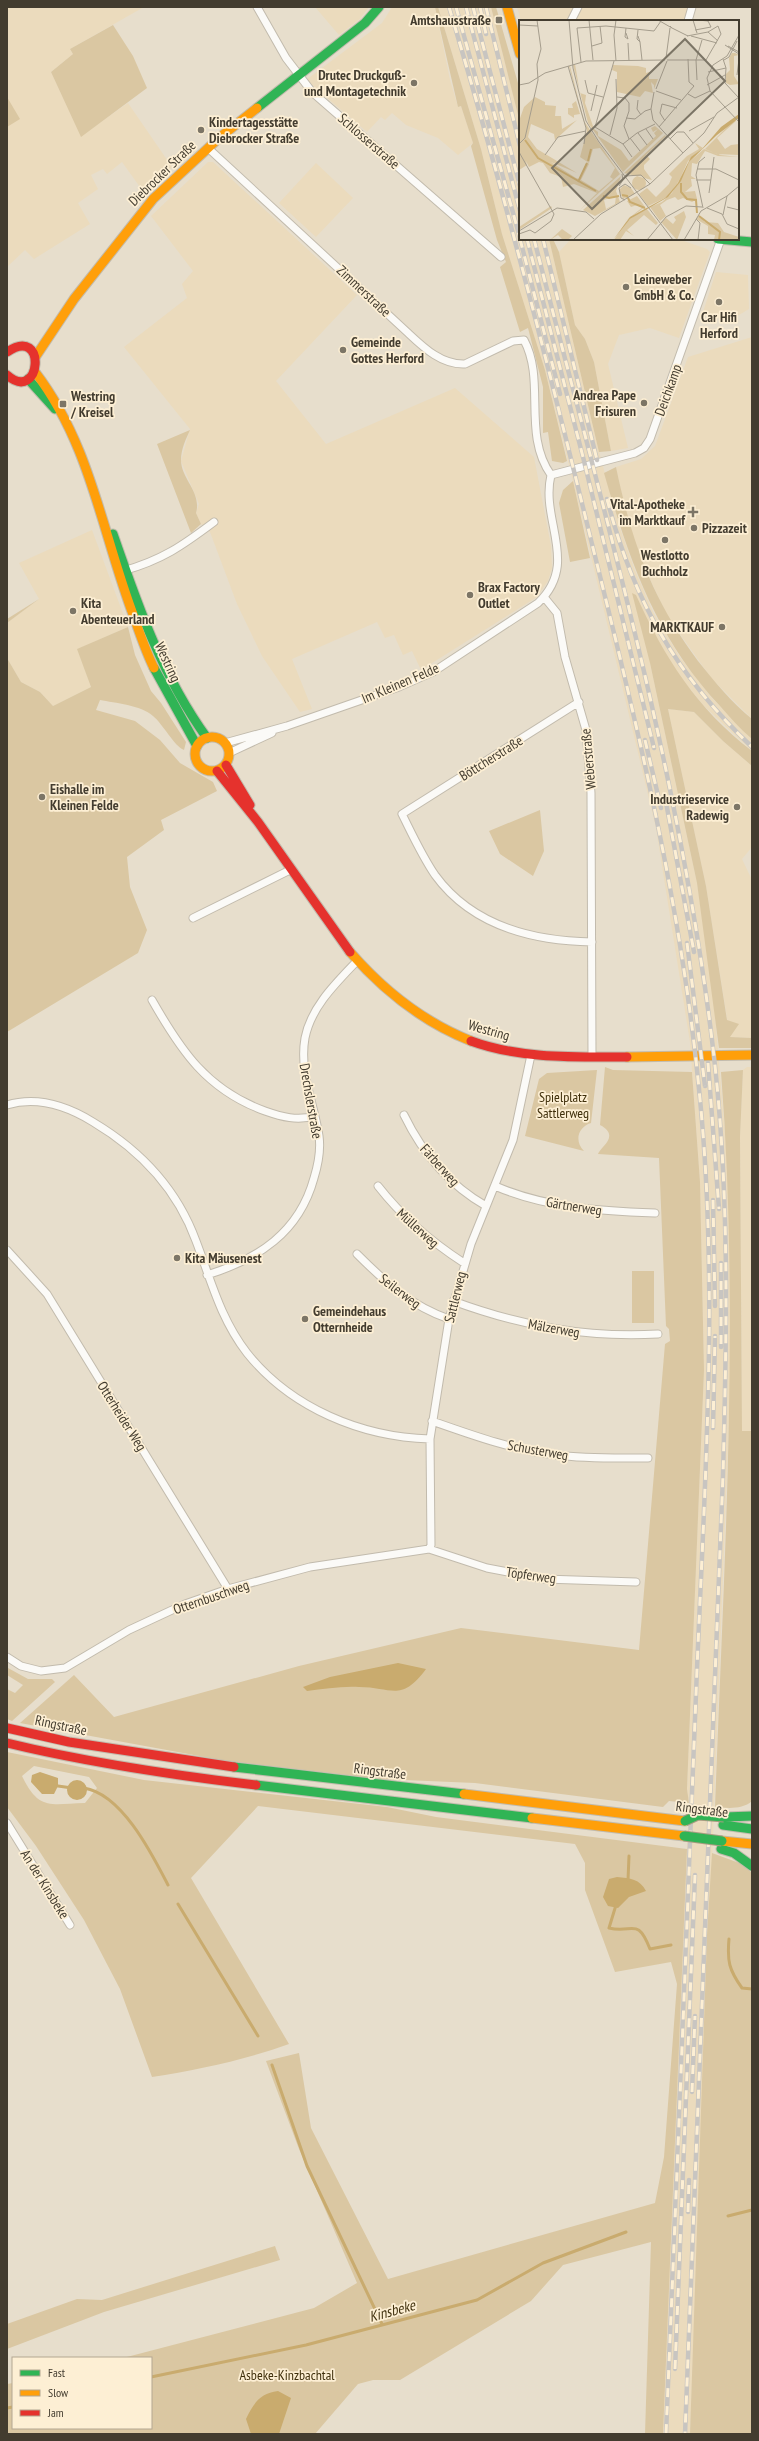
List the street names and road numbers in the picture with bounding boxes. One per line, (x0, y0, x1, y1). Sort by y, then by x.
street label: Schlosserstraße (334, 109, 404, 173)
street label: Diebrocker Straße (124, 136, 200, 210)
street label: Zimmerstraße (333, 261, 395, 321)
street label: Deichkamp (650, 362, 686, 418)
street label: Westring (151, 639, 185, 685)
street label: Im Kleinen Felde (359, 659, 441, 707)
street label: Weberstraße (576, 728, 600, 790)
street label: Böttcherstraße (456, 731, 526, 785)
street label: Westring (466, 1016, 512, 1044)
street label: Drechslerstraße (296, 1062, 327, 1140)
street label: Färberweg (416, 1140, 464, 1190)
street label: Gärtnerweg (545, 1193, 603, 1219)
street label: Müllerweg (393, 1204, 443, 1252)
street label: Seilerweg (376, 1270, 424, 1312)
street label: Sattlerweg (440, 1270, 470, 1324)
street label: Mälzerweg (527, 1315, 581, 1341)
street label: Otterheider Weg (93, 1378, 151, 1454)
street label: Schusterweg (506, 1436, 570, 1464)
street label: Töpferweg (505, 1563, 557, 1587)
street label: Otternbuschweg (171, 1576, 251, 1618)
street label: Ringstraße (33, 1711, 89, 1739)
street label: Ringstraße (353, 1759, 407, 1783)
street label: Ringstraße (675, 1797, 729, 1821)
street label: An der Kinsbeke (17, 1846, 73, 1922)

